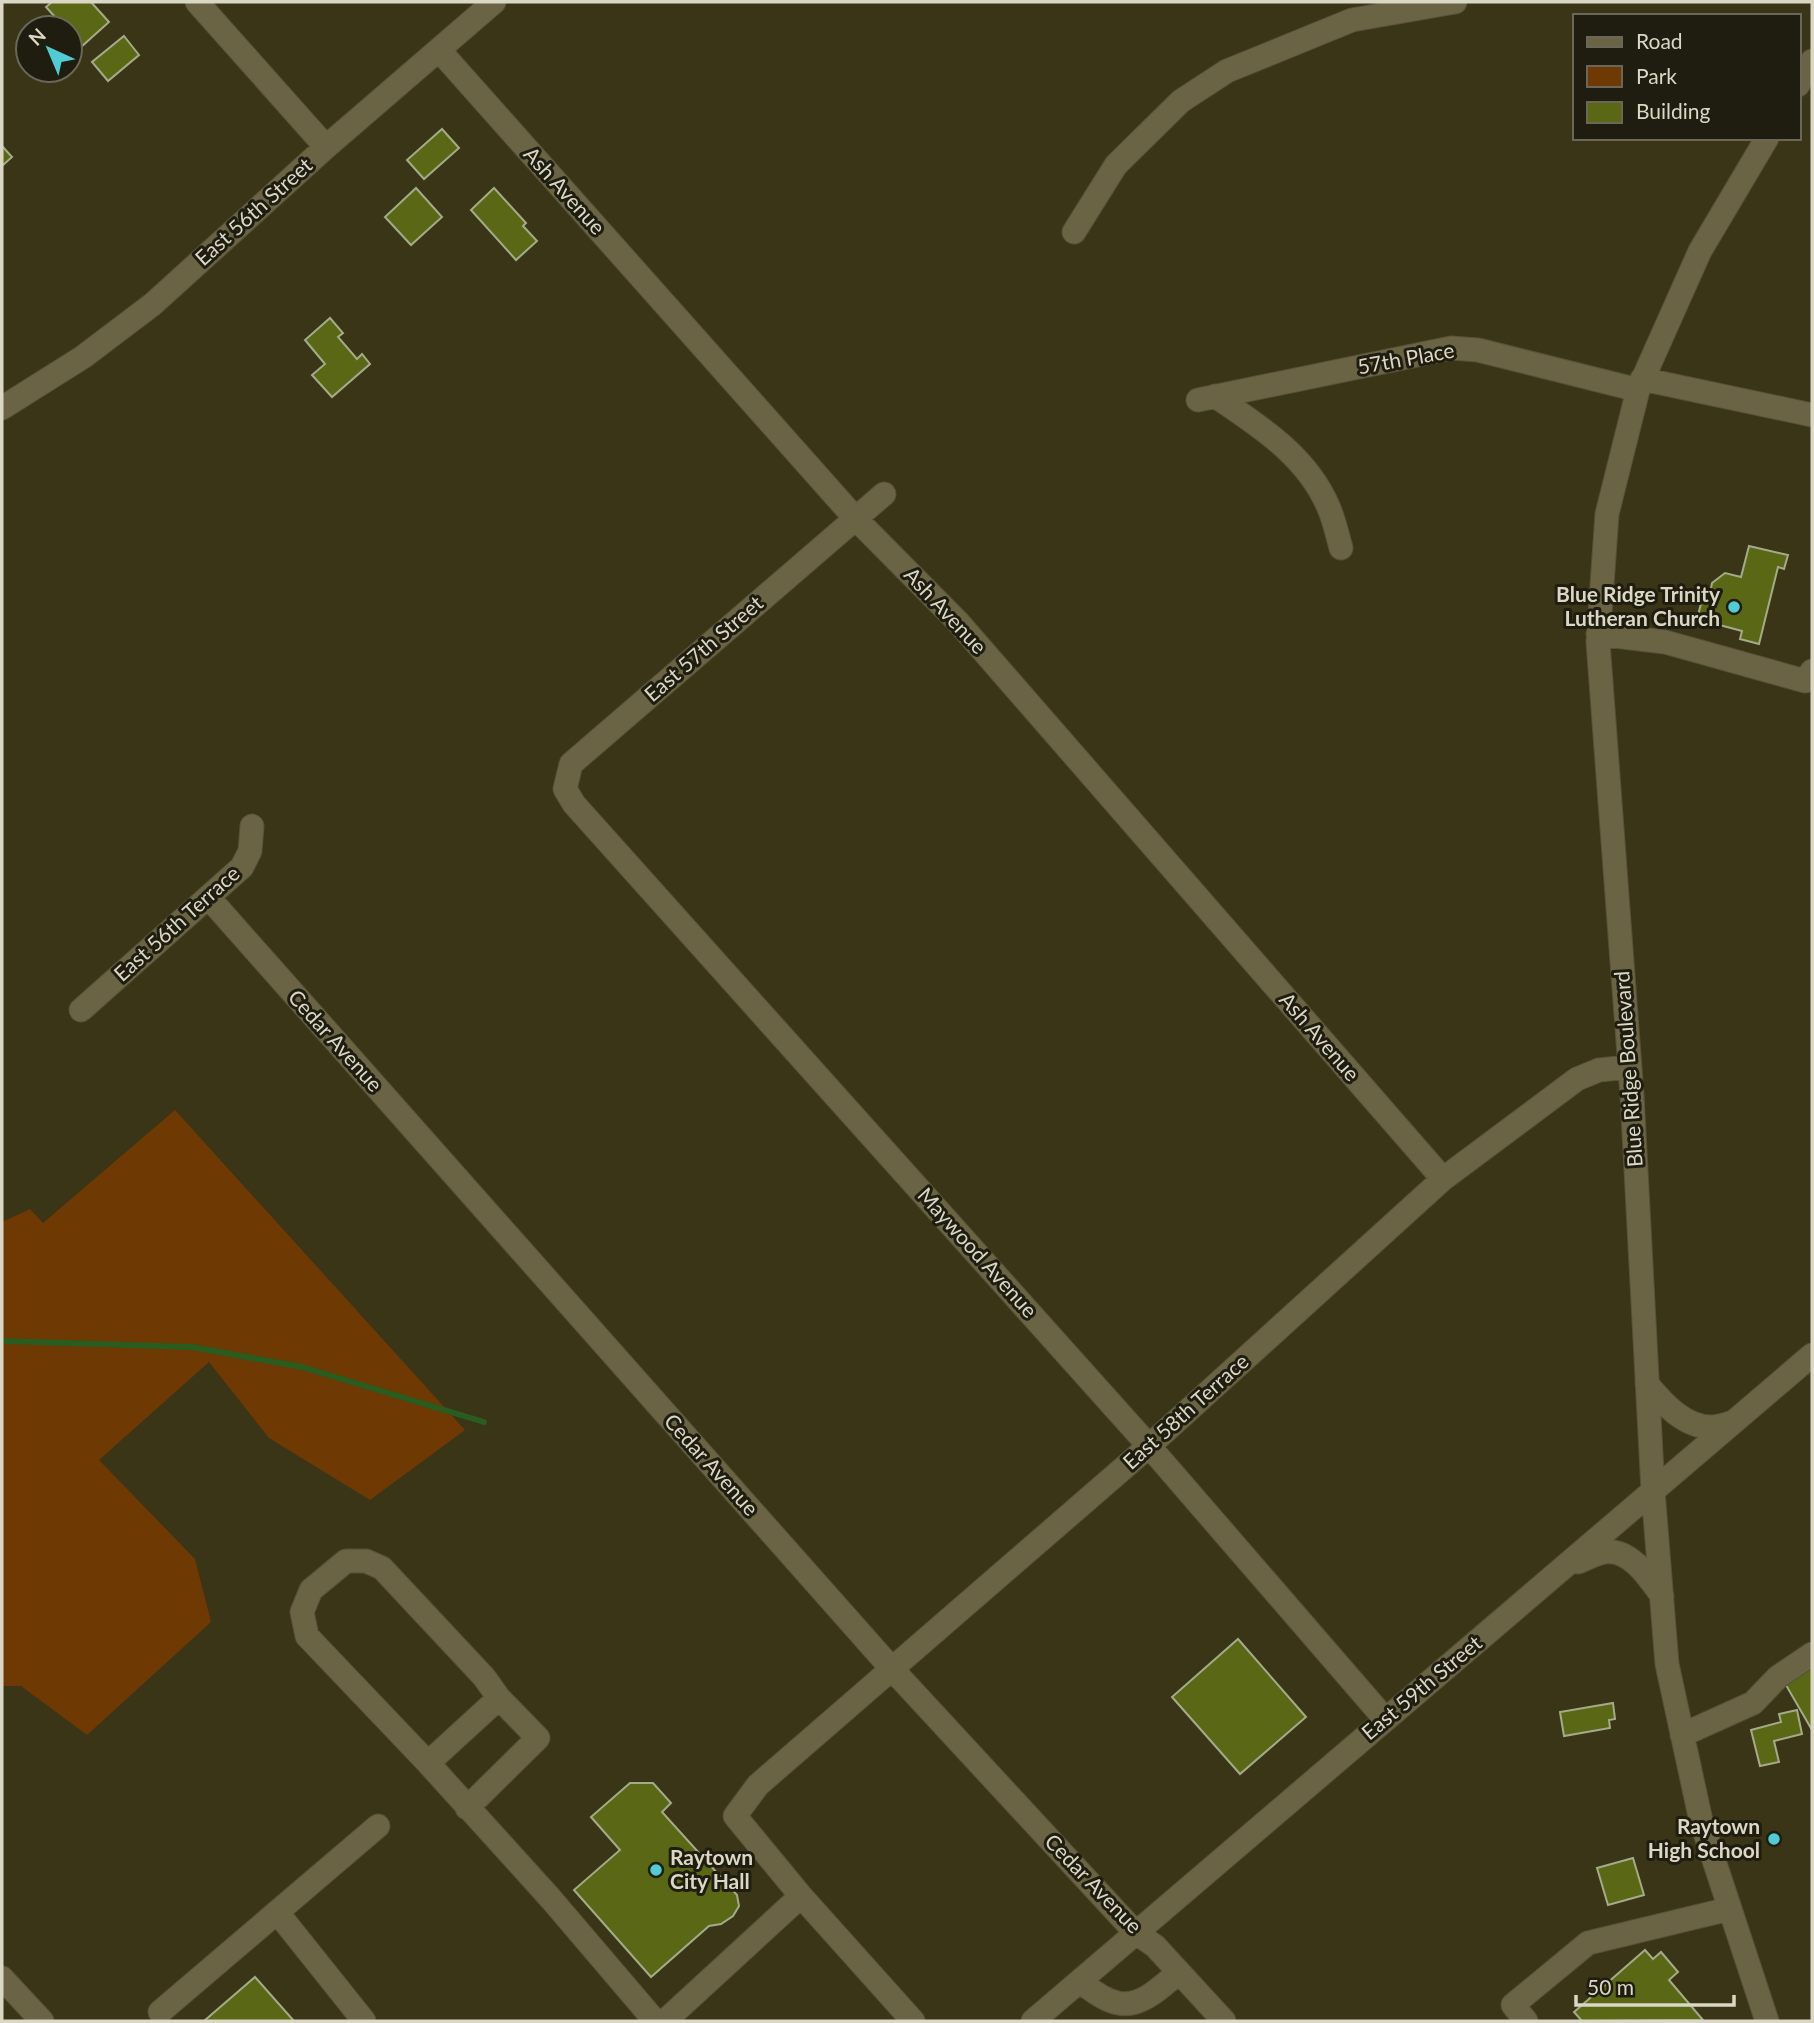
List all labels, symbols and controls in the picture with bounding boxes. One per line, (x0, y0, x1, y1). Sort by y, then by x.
north arrow (14, 14, 84, 84)
legend (1573, 14, 1800, 140)
text: N (24, 23, 50, 50)
text: Road (1636, 28, 1683, 53)
text: Park (1636, 63, 1677, 88)
text: Building (1636, 98, 1711, 123)
street label: Ash Avenue (519, 141, 611, 239)
street label: East 56th Street (189, 152, 317, 270)
street label: 57th Place (1355, 337, 1456, 378)
street label: Ash Avenue (900, 562, 992, 658)
place label: Blue Ridge Trinity Lutheran Church (1556, 581, 1721, 630)
street label: East 57th Street (639, 589, 768, 706)
marker: Blue Ridge Trinity Lutheran Church (1726, 599, 1742, 615)
street label: East 56th Terrace (108, 860, 244, 986)
street label: Blue Ridge Boulevard (1608, 970, 1647, 1168)
street label: Cedar Avenue (284, 984, 388, 1096)
street label: Ash Avenue (1275, 987, 1365, 1085)
street label: Maywood Avenue (913, 1182, 1043, 1322)
street label: East 58th Terrace (1117, 1348, 1253, 1474)
street label: Cedar Avenue (660, 1408, 764, 1520)
street label: East 59th Street (1356, 1629, 1486, 1744)
place label: Raytown High School (1648, 1813, 1760, 1862)
street label: Cedar Avenue (1040, 1828, 1148, 1938)
marker: Raytown High School (1766, 1831, 1782, 1847)
place label: Raytown City Hall (670, 1844, 753, 1893)
marker: Raytown City Hall (648, 1862, 664, 1878)
scale bar (1576, 1964, 1734, 2008)
text: 50 m (1587, 1974, 1634, 1999)

